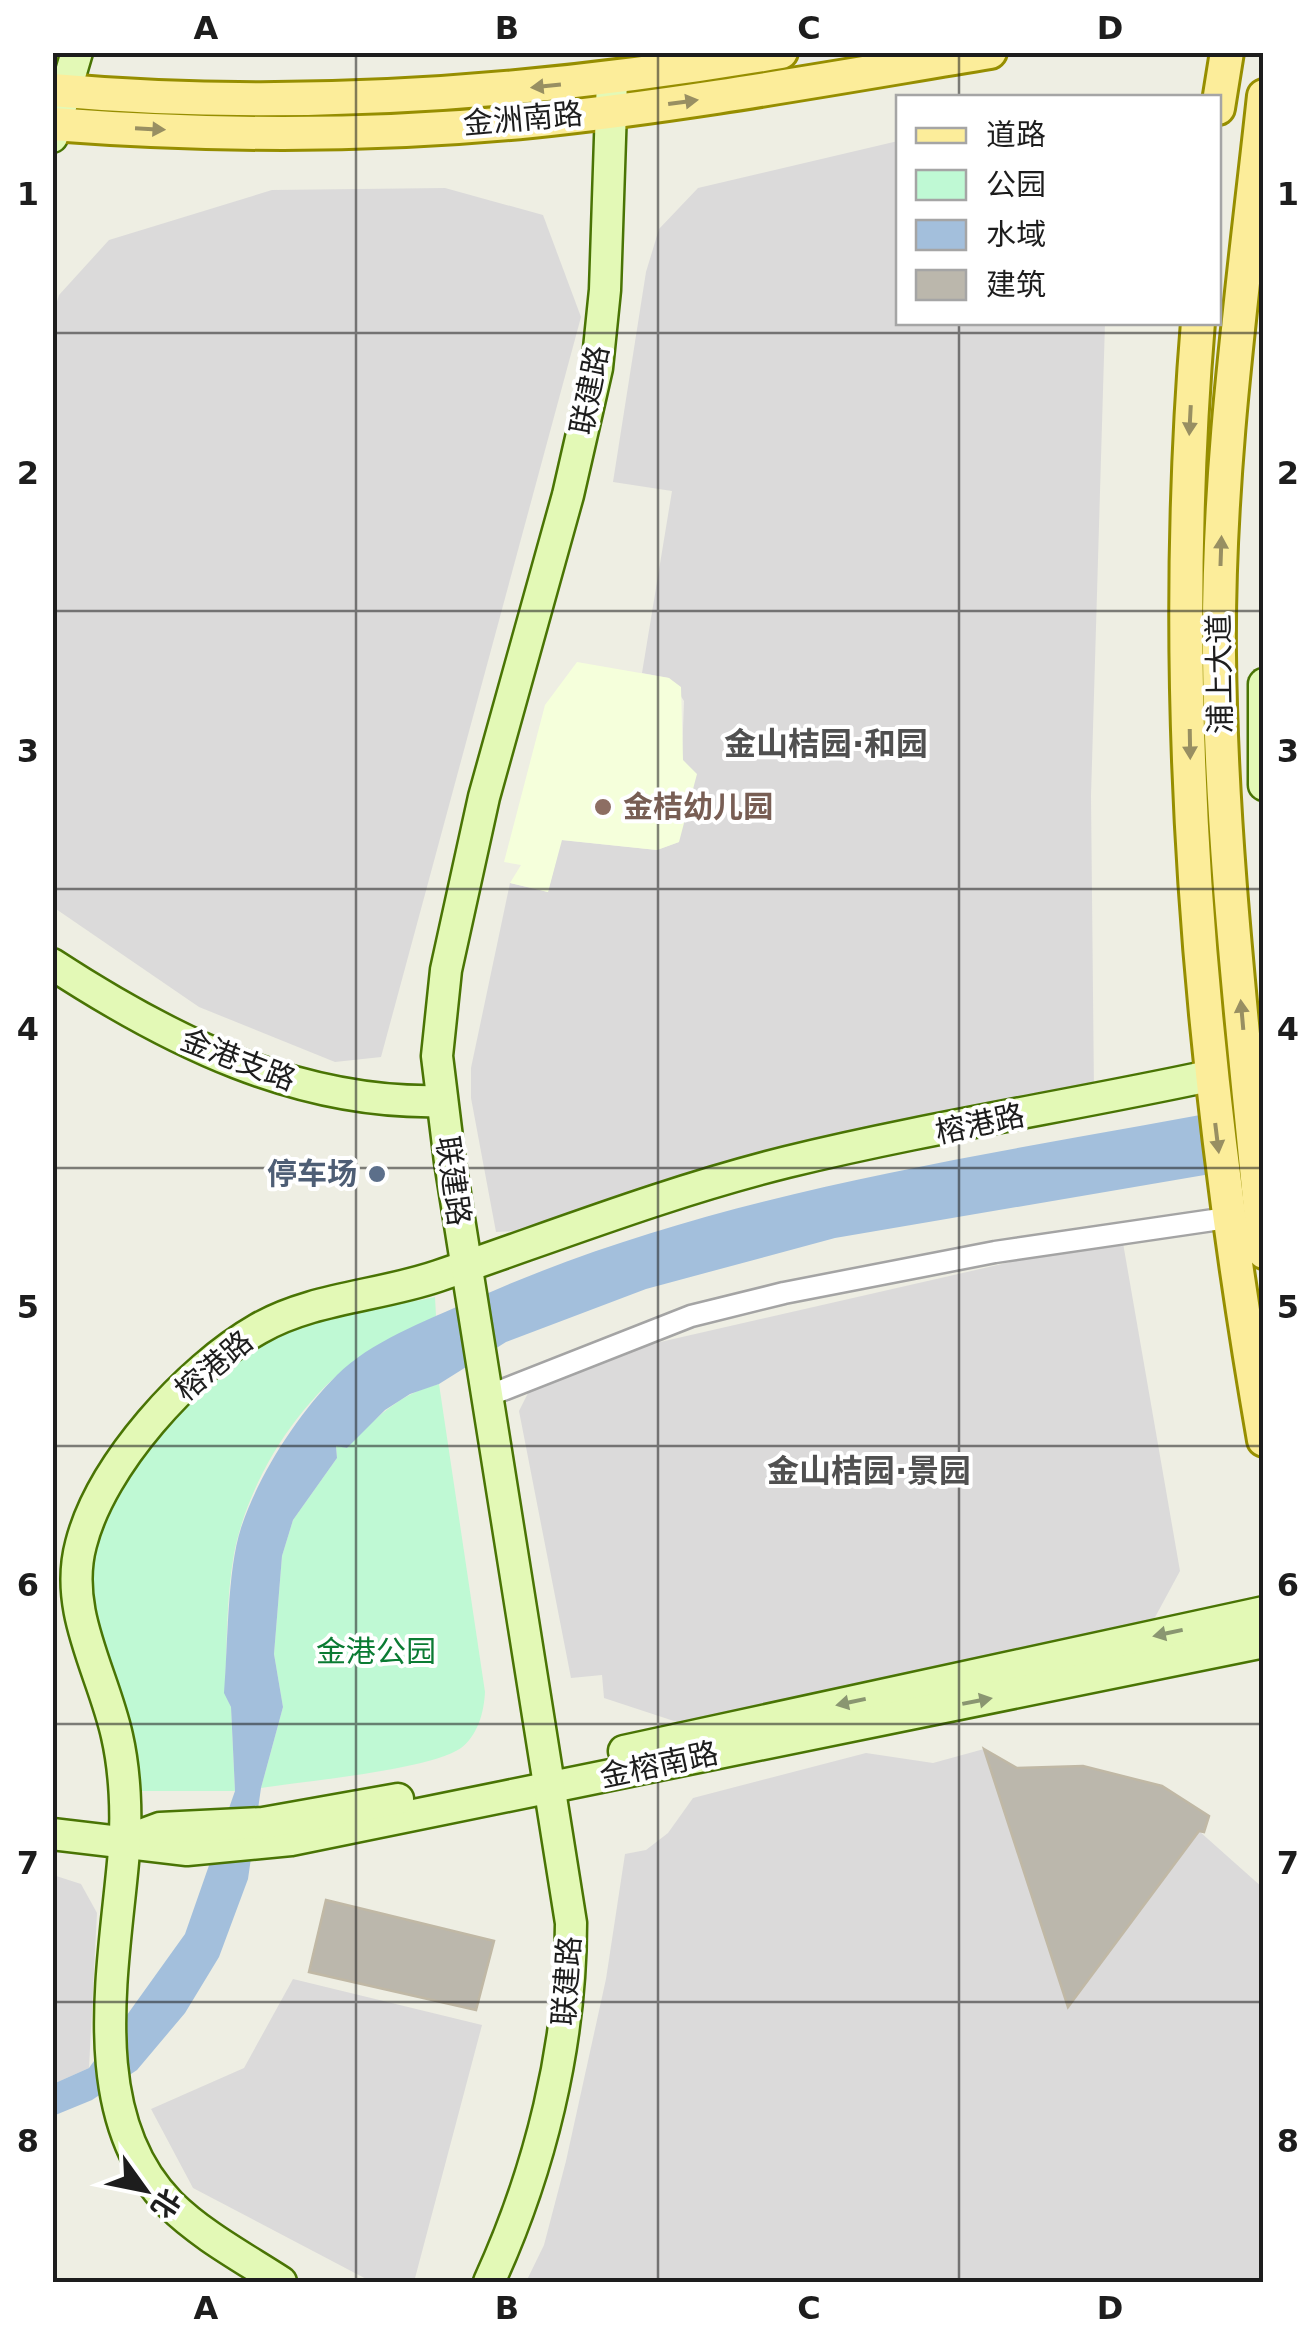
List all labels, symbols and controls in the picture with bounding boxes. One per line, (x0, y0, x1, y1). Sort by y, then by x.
text: A (194, 9, 219, 47)
text: B (495, 9, 519, 47)
text: C (797, 9, 821, 47)
text: D (1097, 9, 1123, 47)
one-way arrow (529, 78, 561, 94)
one-way arrow (668, 93, 700, 109)
legend (896, 95, 1221, 325)
street label: 金洲南路 (462, 96, 584, 141)
text: 道路 (986, 117, 1046, 152)
one-way arrow (134, 121, 166, 137)
text: 公园 (986, 167, 1046, 202)
text: 1 (17, 175, 39, 213)
text: 1 (1277, 175, 1299, 213)
text: 水域 (986, 217, 1046, 252)
text: 建筑 (986, 267, 1046, 302)
street label: 联建路 (564, 342, 615, 437)
one-way arrow (1182, 404, 1198, 436)
text: 2 (17, 454, 39, 492)
text: 2 (1277, 454, 1299, 492)
one-way arrow (1214, 535, 1230, 567)
street label: 浦上大道 (1201, 614, 1238, 734)
district label: 金山桔园·和园 (724, 725, 928, 763)
one-way arrow (1182, 729, 1198, 761)
text: 3 (17, 732, 39, 770)
text: 3 (1277, 732, 1299, 770)
place label: 金桔幼儿园 (623, 789, 773, 824)
marker: 金桔幼儿园 (592, 796, 614, 818)
one-way arrow (1234, 999, 1250, 1031)
text: 4 (17, 1010, 39, 1048)
text: 4 (1277, 1010, 1299, 1048)
street label: 金港支路 (176, 1022, 300, 1097)
street label: 榕港路 (932, 1097, 1028, 1150)
one-way arrow (1209, 1123, 1225, 1154)
street label: 联建路 (430, 1134, 477, 1228)
place label: 停车场 (267, 1156, 357, 1191)
marker: 停车场 (366, 1163, 388, 1185)
text: 5 (17, 1288, 39, 1326)
text: 5 (1277, 1288, 1299, 1326)
street label: 榕港路 (168, 1323, 259, 1408)
district label: 金山桔园·景园 (767, 1452, 971, 1490)
text: 6 (17, 1566, 39, 1604)
text: 6 (1277, 1566, 1299, 1604)
one-way arrow (1152, 1626, 1183, 1641)
park label: 金港公园 (316, 1634, 436, 1669)
one-way arrow (962, 1692, 993, 1708)
one-way arrow (835, 1695, 866, 1710)
street label: 金榕南路 (597, 1735, 721, 1794)
text: 7 (17, 1844, 39, 1882)
text: 7 (1277, 1844, 1299, 1882)
street label: 联建路 (546, 1935, 587, 2027)
text: 8 (17, 2122, 39, 2160)
text: 8 (1277, 2122, 1299, 2160)
north arrow (95, 2140, 195, 2240)
text: 北 (144, 2183, 187, 2224)
text: A (194, 2289, 219, 2327)
text: B (495, 2289, 519, 2327)
text: C (797, 2289, 821, 2327)
text: D (1097, 2289, 1123, 2327)

